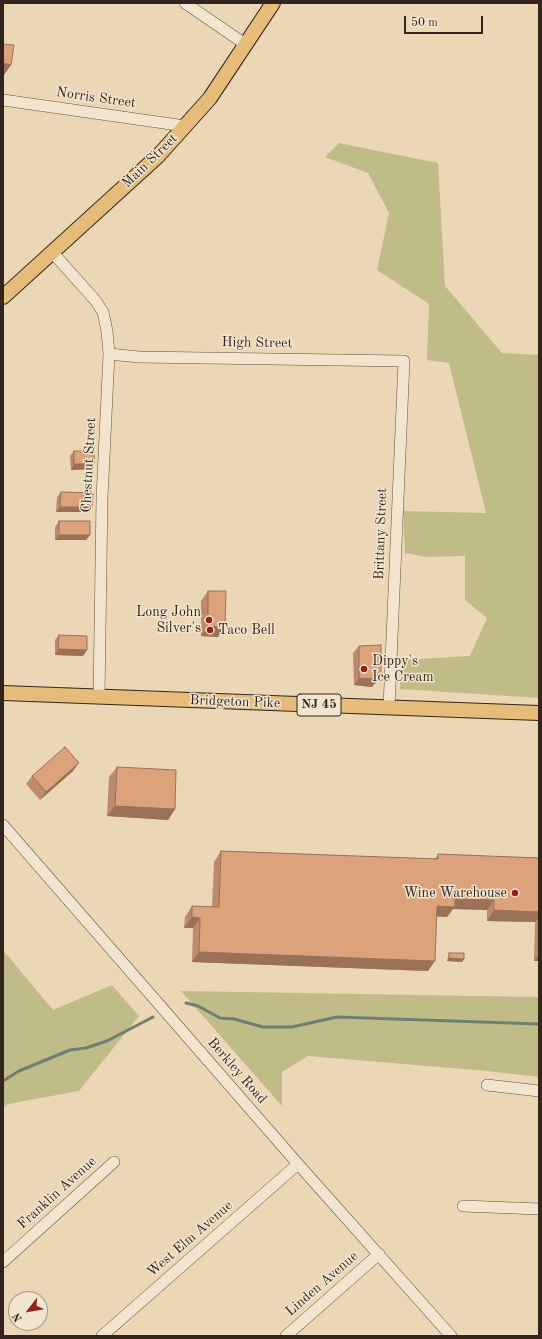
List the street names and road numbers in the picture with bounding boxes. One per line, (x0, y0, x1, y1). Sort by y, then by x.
street label: Norris Street (55, 84, 137, 112)
street label: Main Street (119, 130, 181, 192)
street label: High Street (221, 334, 293, 352)
street label: Chestnut Street (78, 417, 100, 513)
street label: Brittany Street (371, 488, 391, 580)
street label: Bridgeton Pike (189, 692, 281, 712)
road number: NJ 45 (297, 694, 341, 716)
street label: Berkley Road (204, 1035, 270, 1107)
street label: Franklin Avenue (14, 1153, 100, 1233)
street label: West Elm Avenue (144, 1197, 236, 1281)
street label: Linden Avenue (282, 1248, 362, 1320)

